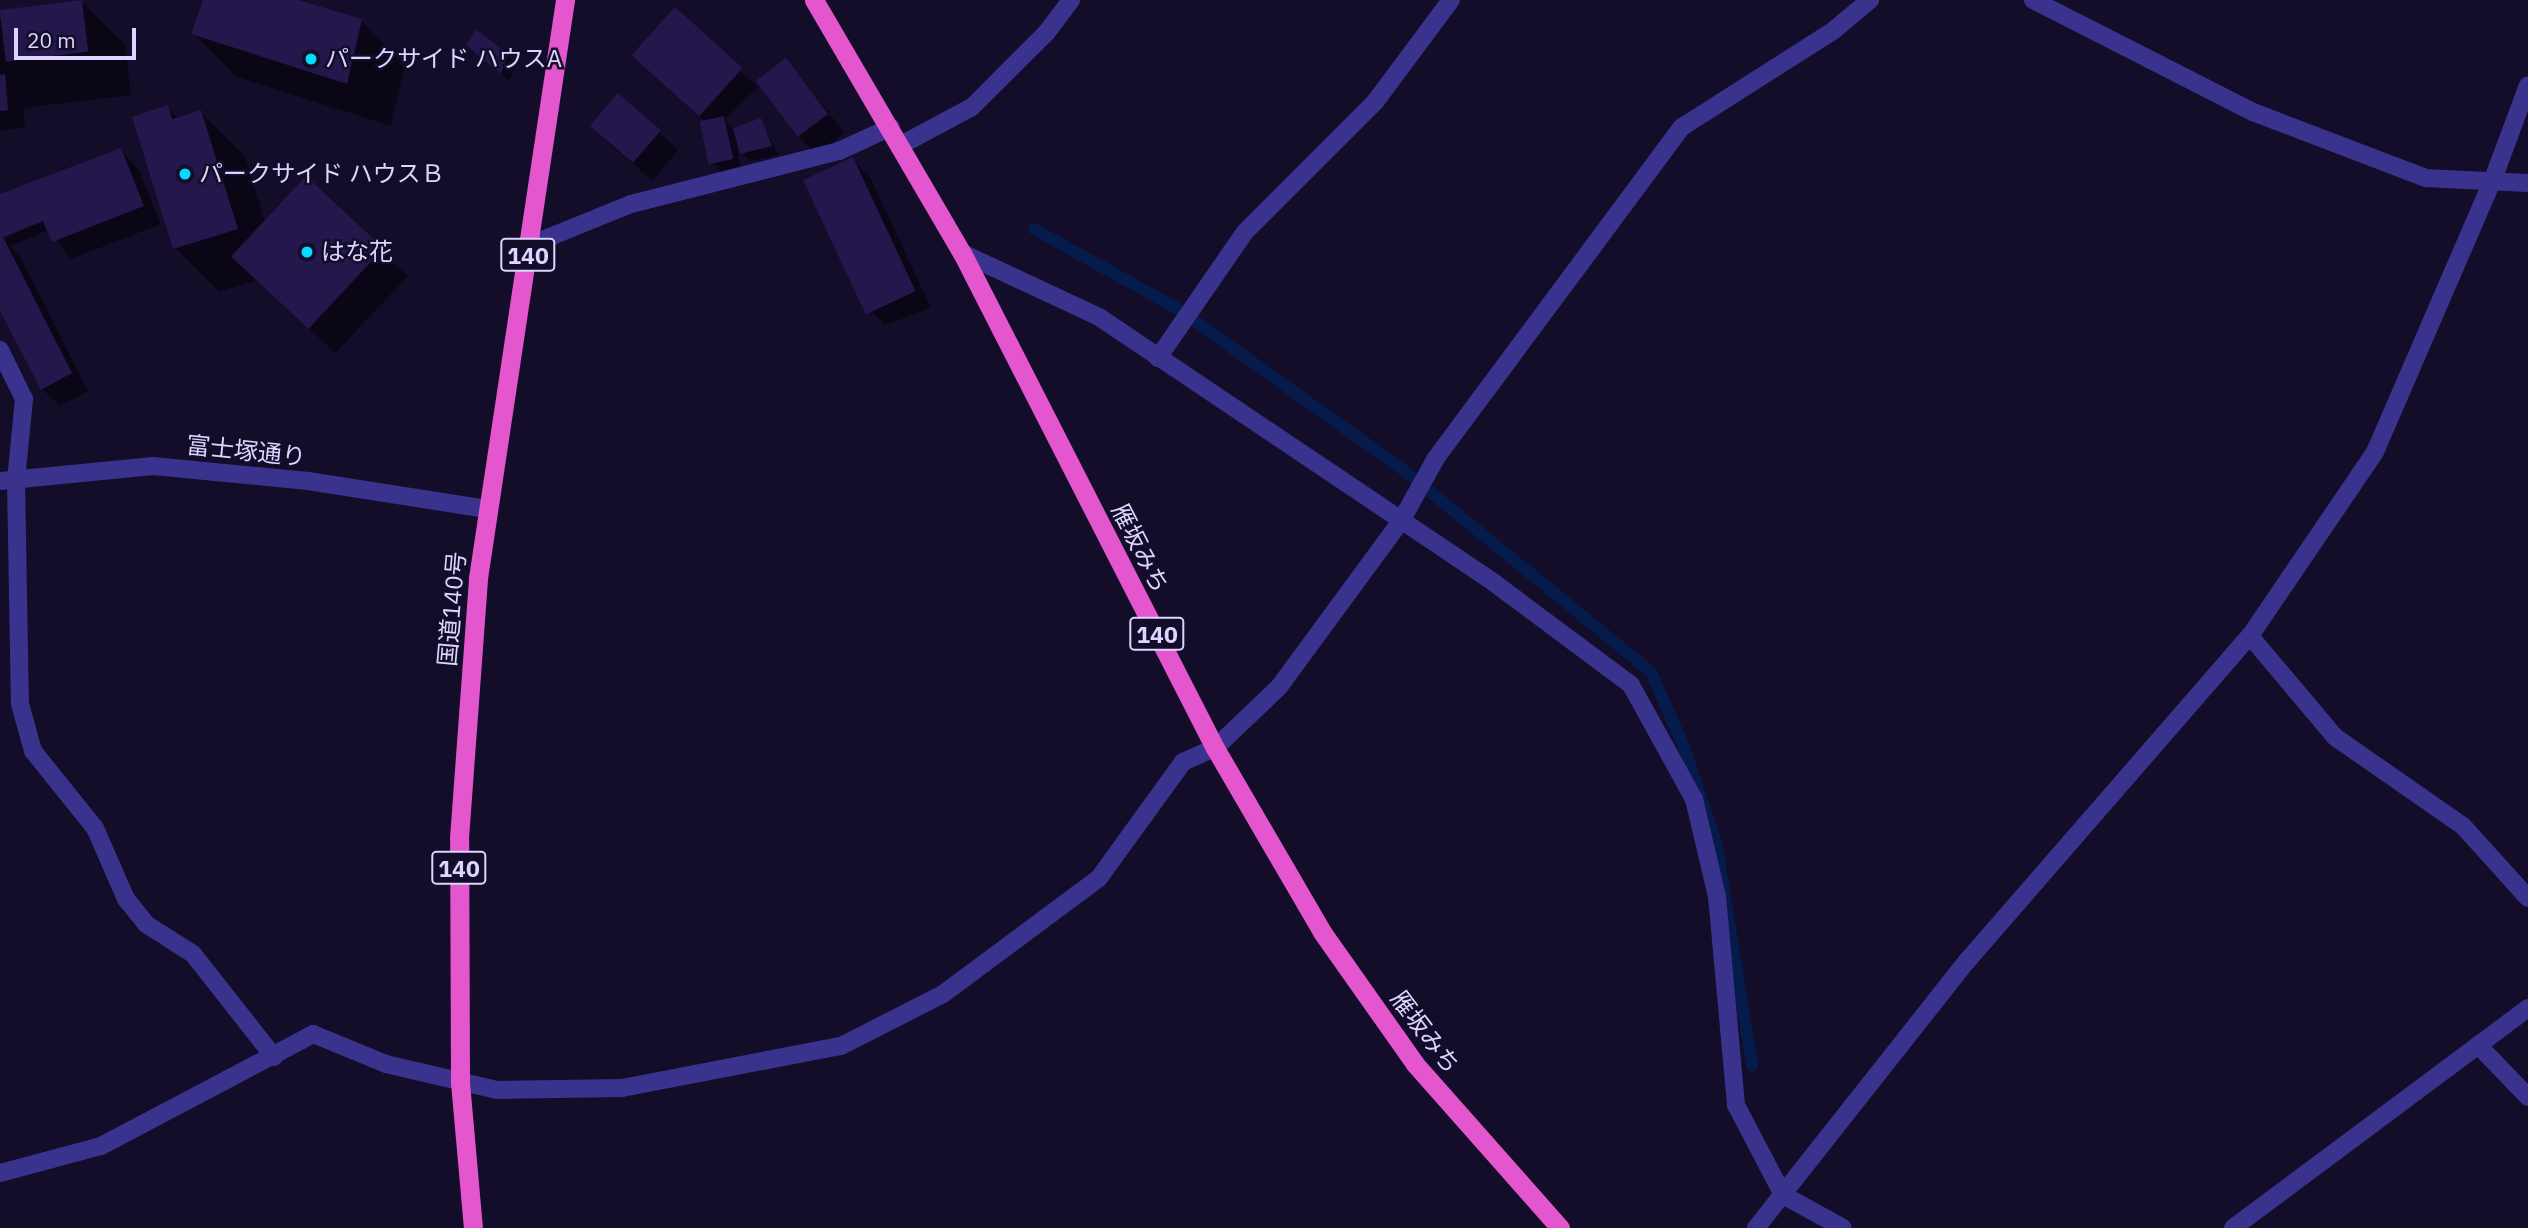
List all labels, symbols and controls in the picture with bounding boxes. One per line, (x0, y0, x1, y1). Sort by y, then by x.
scale bar (18, 14, 140, 58)
text: 20 m (27, 26, 76, 54)
place label: パークサイド ハウスA (325, 45, 562, 73)
marker: パークサイド ハウスA (303, 51, 319, 67)
place label: パークサイド ハウスＢ (199, 160, 445, 188)
marker: パークサイド ハウスＢ (177, 166, 193, 182)
road number: 140 (500, 236, 556, 274)
place label: はな花 (321, 238, 393, 266)
marker: はな花 (299, 244, 315, 260)
street label: 富士塚通り (185, 430, 307, 472)
street label: 雁坂みち (1105, 499, 1175, 597)
street label: 国道140号 (433, 550, 471, 668)
road number: 140 (1129, 614, 1185, 654)
road number: 140 (431, 848, 487, 888)
street label: 雁坂みち (1385, 985, 1465, 1079)

